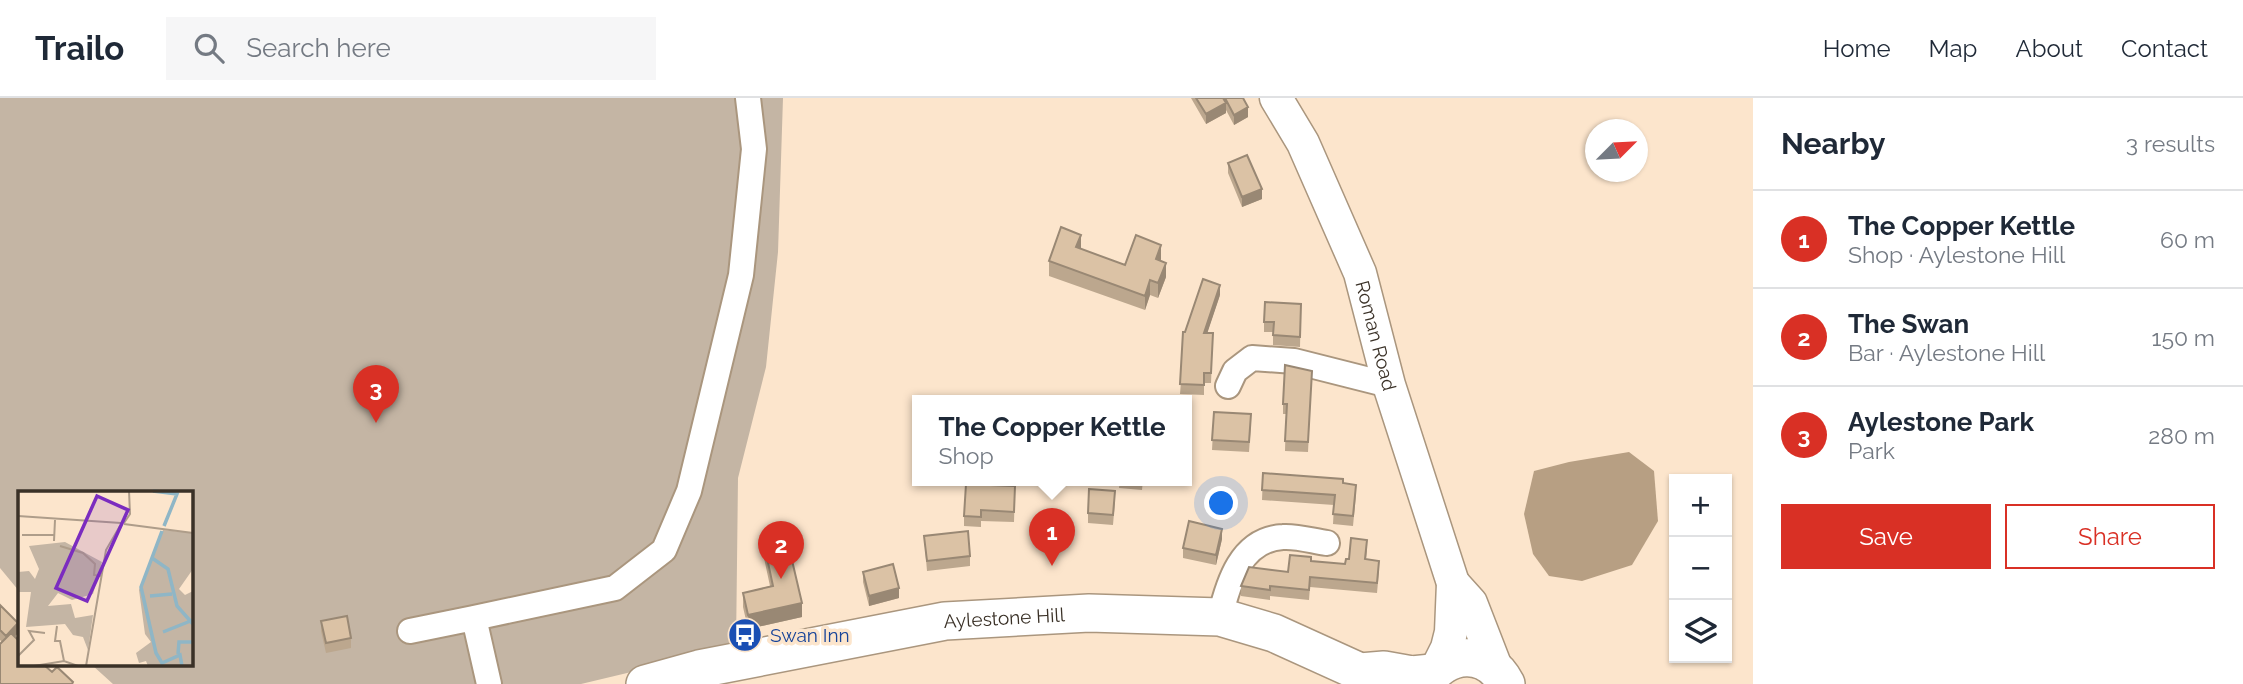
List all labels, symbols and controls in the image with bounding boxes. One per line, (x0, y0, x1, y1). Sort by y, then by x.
search box (166, 17, 656, 80)
text: Trailo (35, 29, 124, 68)
icon: search (190, 29, 228, 67)
text: Search here (246, 33, 391, 63)
text: Home (1823, 34, 1891, 63)
text: Map (1929, 34, 1977, 63)
text: About (2015, 34, 2083, 63)
text: Contact (2121, 34, 2208, 63)
north arrow (1585, 119, 1648, 182)
text: Nearby (1781, 126, 1885, 161)
text: 3 results (2126, 130, 2215, 157)
text: The Copper Kettle (1848, 211, 2075, 241)
text: 1 (1798, 226, 1810, 253)
text: 60 m (2160, 226, 2215, 253)
text: Shop · Aylestone Hill (1848, 241, 2065, 268)
street label: Roman Road (1351, 278, 1401, 393)
text: The Swan (1848, 309, 1969, 339)
text: 2 (1798, 324, 1810, 351)
text: 150 m (2152, 324, 2215, 351)
text: Bar · Aylestone Hill (1848, 339, 2045, 366)
pin: 3 (353, 365, 399, 423)
popup (912, 395, 1192, 486)
text: Aylestone Park (1848, 407, 2034, 437)
text: The Copper Kettle (938, 412, 1166, 442)
text: 3 (1798, 422, 1810, 449)
text: 280 m (2148, 422, 2215, 449)
text: Park (1848, 437, 1895, 464)
text: Shop (938, 442, 994, 469)
map controls (1669, 474, 1732, 663)
button: + (1669, 474, 1732, 537)
your location (1204, 486, 1238, 520)
inset map (18, 491, 192, 666)
button: Save (1781, 504, 1991, 569)
button: Share (2005, 504, 2215, 569)
pin: 1 (1029, 508, 1075, 566)
pin: 2 (758, 521, 804, 579)
button: − (1669, 537, 1732, 600)
button: layers (1669, 600, 1732, 663)
street label: Aylestone Hill (943, 603, 1066, 632)
bus stop icon: Swan Inn (726, 616, 764, 654)
place label: Swan Inn (770, 624, 850, 646)

